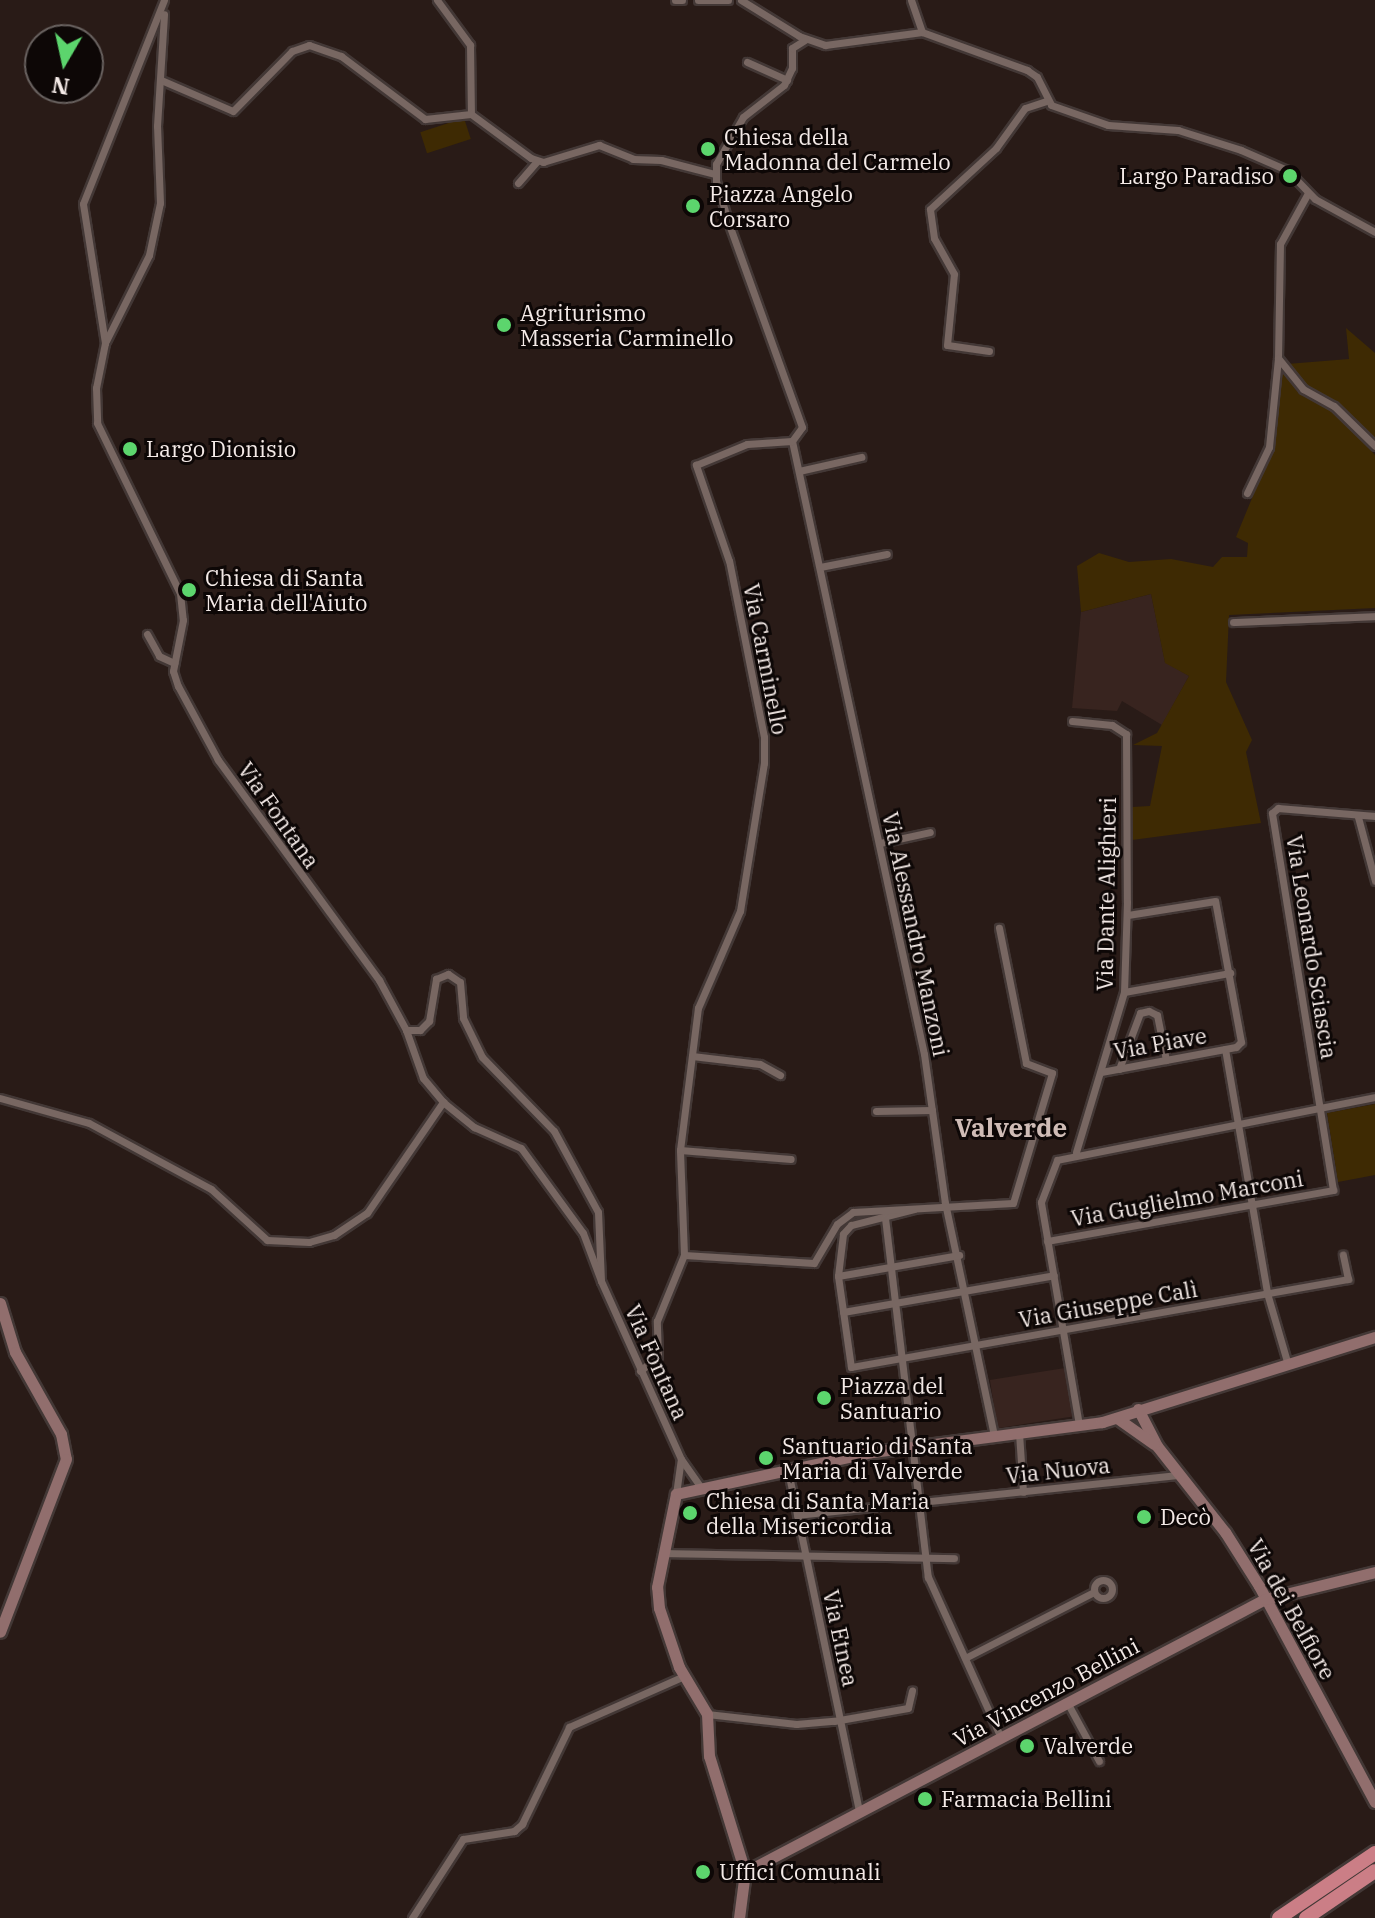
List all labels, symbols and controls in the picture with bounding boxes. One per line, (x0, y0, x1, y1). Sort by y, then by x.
north arrow (24, 24, 104, 104)
text: N (50, 71, 71, 102)
place label: Chiesa della Madonna del Carmelo (724, 123, 951, 174)
marker: Chiesa della Madonna del Carmelo (699, 140, 717, 158)
place label: Largo Paradiso (1119, 163, 1274, 189)
marker: Largo Paradiso (1281, 167, 1299, 185)
place label: Piazza Angelo Corsaro (709, 180, 853, 232)
marker: Piazza Angelo Corsaro (684, 197, 702, 215)
place label: Agriturismo Masseria Carminello (520, 299, 733, 350)
marker: Agriturismo Masseria Carminello (495, 316, 513, 334)
place label: Largo Dionisio (146, 436, 296, 462)
marker: Largo Dionisio (121, 440, 139, 458)
place label: Chiesa di Santa Maria dell'Aiuto (205, 564, 367, 616)
marker: Chiesa di Santa Maria dell'Aiuto (180, 581, 198, 599)
street label: Via Carminello (738, 581, 794, 737)
street label: Via Fontana (233, 757, 325, 873)
street label: Via Dante Alighieri (1091, 797, 1121, 991)
street label: Via Alessandro Manzoni (877, 809, 955, 1059)
street label: Via Leonardo Sciascia (1281, 833, 1343, 1061)
street label: Via Piave (1111, 1022, 1209, 1064)
district label: Valverde (955, 1112, 1067, 1144)
street label: Via Guglielmo Marconi (1069, 1165, 1305, 1231)
street label: Via Giuseppe Calì (1017, 1275, 1199, 1333)
street label: Via Fontana (620, 1300, 694, 1424)
place label: Piazza del Santuario (840, 1372, 944, 1424)
marker: Piazza del Santuario (815, 1389, 833, 1407)
place label: Santuario di Santa Maria di Valverde (782, 1432, 973, 1484)
marker: Santuario di Santa Maria di Valverde (757, 1449, 775, 1467)
street label: Via Nuova (1005, 1451, 1111, 1489)
place label: Chiesa di Santa Maria della Misericordia (706, 1487, 930, 1538)
marker: Chiesa di Santa Maria della Misericordia (681, 1504, 699, 1522)
place label: Decò (1160, 1504, 1211, 1530)
marker: Decò (1135, 1508, 1153, 1526)
street label: Via dei Belfiore (1243, 1534, 1341, 1684)
street label: Via Etnea (818, 1587, 864, 1689)
street label: Via Vincenzo Bellini (949, 1632, 1143, 1752)
place label: Valverde (1043, 1733, 1133, 1759)
marker: Valverde (1018, 1737, 1036, 1755)
place label: Farmacia Bellini (941, 1786, 1112, 1812)
marker: Farmacia Bellini (916, 1790, 934, 1808)
place label: Uffici Comunali (719, 1859, 881, 1885)
marker: Uffici Comunali (694, 1863, 712, 1881)

